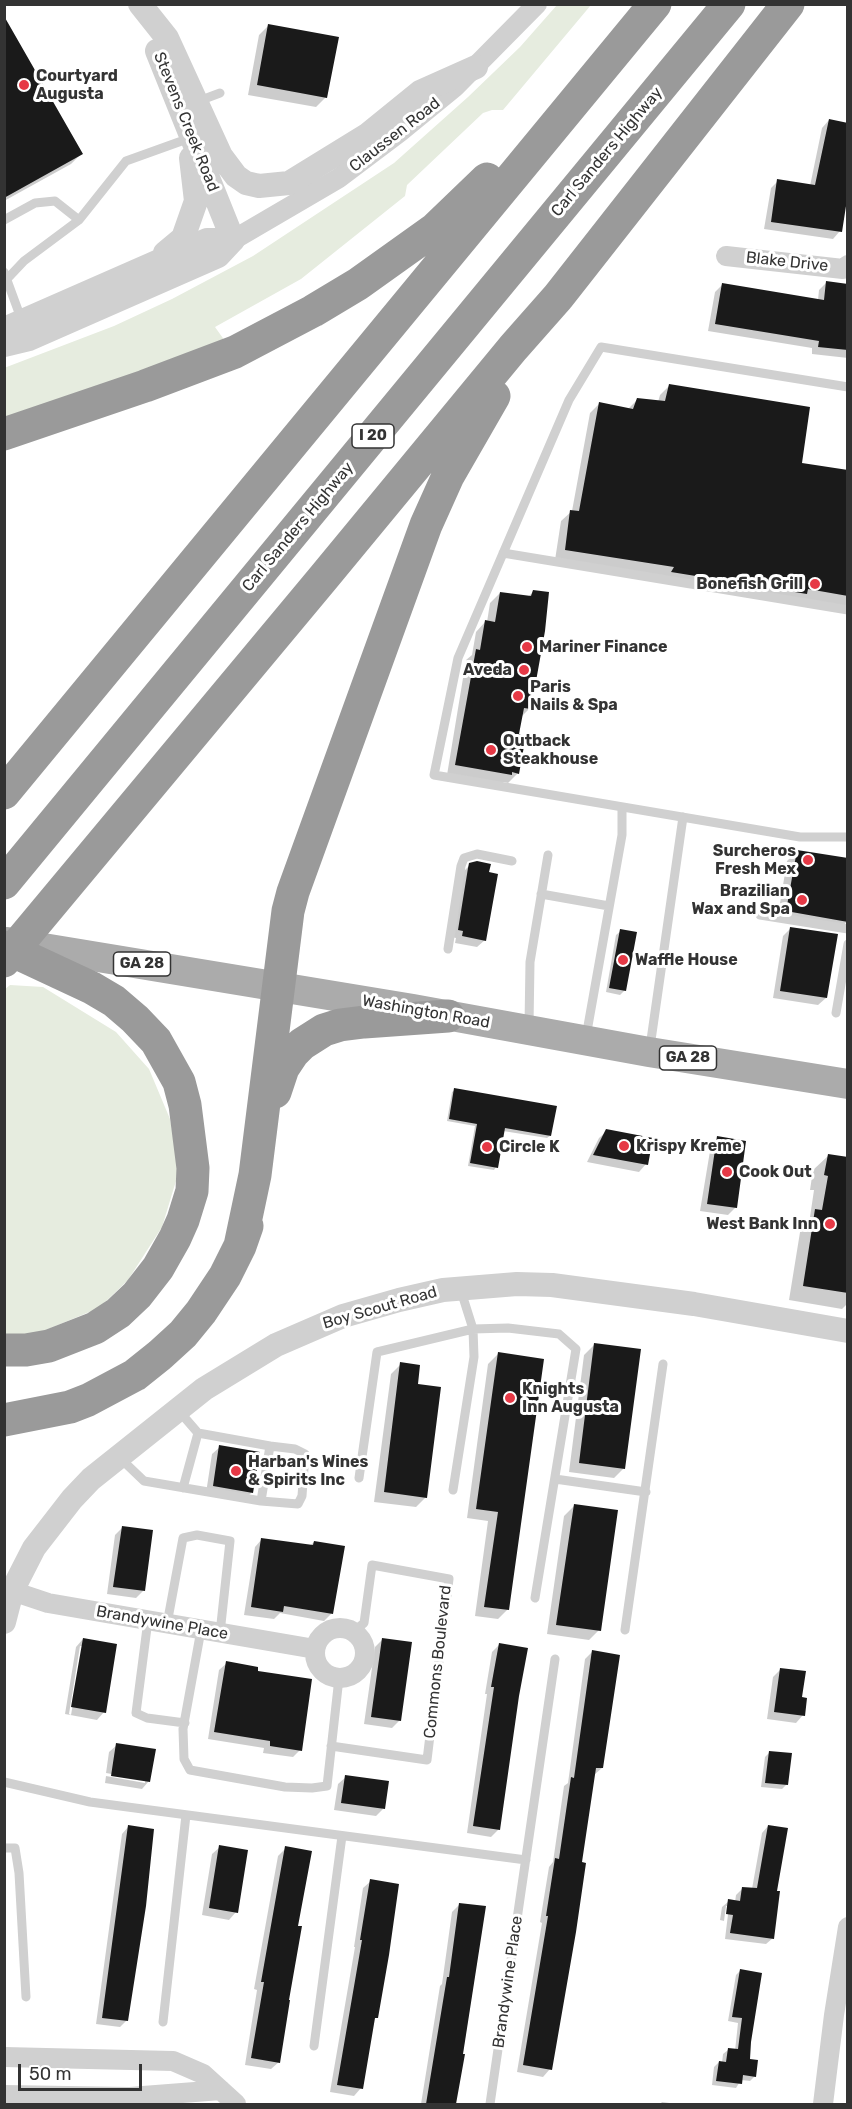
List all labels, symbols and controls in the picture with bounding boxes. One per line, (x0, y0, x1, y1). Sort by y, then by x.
street label: Stevens Creek Road (149, 49, 223, 195)
place label: Courtyard Augusta (36, 66, 118, 104)
marker: Courtyard Augusta (17, 78, 31, 92)
street label: Carl Sanders Highway (547, 83, 667, 221)
street label: Claussen Road (346, 94, 444, 176)
street label: Blake Drive (745, 248, 829, 276)
road number: I 20 (352, 424, 394, 448)
street label: Carl Sanders Highway (238, 458, 358, 596)
place label: Bonefish Grill (696, 574, 803, 594)
marker: Bonefish Grill (808, 577, 822, 591)
place label: Mariner Finance (539, 637, 667, 657)
marker: Mariner Finance (520, 640, 534, 654)
place label: Aveda (463, 660, 512, 680)
marker: Aveda (517, 663, 531, 677)
place label: Paris Nails & Spa (530, 677, 618, 715)
marker: Paris Nails & Spa (511, 689, 525, 703)
place label: Outback Steakhouse (503, 731, 598, 769)
marker: Outback Steakhouse (484, 743, 498, 757)
place label: Surcheros Fresh Mex (713, 841, 796, 879)
marker: Surcheros Fresh Mex (801, 853, 815, 867)
place label: Brazilian Wax and Spa (691, 881, 790, 919)
marker: Brazilian Wax and Spa (795, 893, 809, 907)
place label: Waffle House (635, 950, 738, 970)
road number: GA 28 (114, 952, 170, 976)
marker: Waffle House (616, 953, 630, 967)
street label: Washington Road (361, 991, 491, 1033)
road number: GA 28 (660, 1046, 716, 1070)
place label: Krispy Kreme (636, 1136, 741, 1156)
place label: Circle K (499, 1137, 560, 1157)
marker: Krispy Kreme (617, 1139, 631, 1153)
marker: Circle K (480, 1140, 494, 1154)
place label: Cook Out (739, 1162, 812, 1182)
marker: Cook Out (720, 1165, 734, 1179)
place label: West Bank Inn (706, 1214, 818, 1234)
marker: West Bank Inn (823, 1217, 837, 1231)
street label: Boy Scout Road (321, 1283, 439, 1333)
place label: Knights Inn Augusta (522, 1379, 619, 1417)
marker: Knights Inn Augusta (503, 1391, 517, 1405)
place label: Harban's Wines & Spirits Inc (248, 1452, 368, 1490)
marker: Harban's Wines & Spirits Inc (229, 1464, 243, 1478)
street label: Commons Boulevard (420, 1584, 456, 1740)
street label: Brandywine Place (95, 1602, 229, 1644)
street label: Brandywine Place (489, 1915, 527, 2049)
scale bar (21, 2052, 146, 2090)
text: 50 m (29, 2063, 72, 2085)

